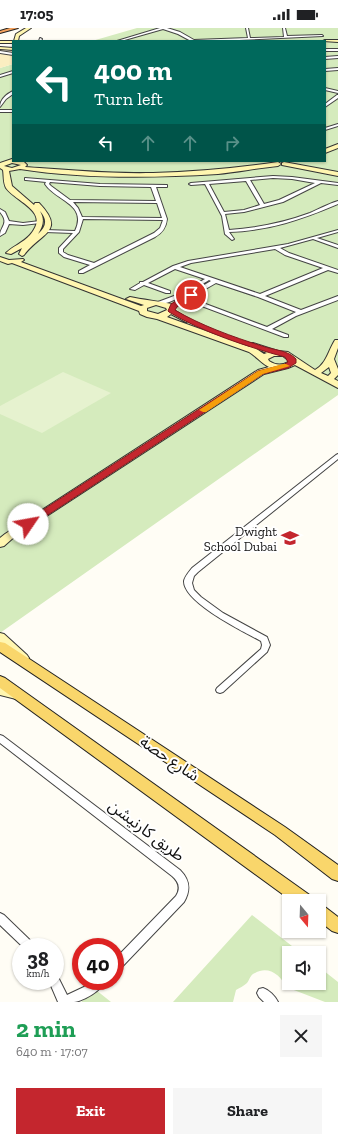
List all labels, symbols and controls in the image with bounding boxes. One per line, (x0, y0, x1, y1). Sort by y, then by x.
text: 17:05 (20, 5, 53, 23)
text: 400 m (94, 54, 172, 87)
icon: left (28, 56, 80, 108)
text: Turn left (94, 88, 163, 110)
icon: left (95, 132, 117, 154)
icon: ahead (137, 132, 159, 154)
icon: ahead (179, 132, 201, 154)
icon: right (221, 132, 243, 154)
pin (174, 278, 208, 312)
icon: arrive (180, 284, 202, 306)
position arrow (7, 503, 49, 545)
place label: Dwight School Dubai (204, 524, 277, 554)
school or university icon: Dwight School Dubai (280, 528, 300, 548)
street label: شارع حصة (135, 732, 203, 788)
street label: طريق كارنيشن (104, 796, 189, 866)
north arrow (282, 894, 326, 938)
map controls (282, 894, 326, 990)
speed limit sign: 40 (72, 938, 124, 990)
button: sound (282, 946, 326, 990)
text: 38 (27, 947, 49, 971)
text: km/h (27, 968, 49, 980)
text: 2 min (16, 1014, 76, 1043)
button: close (280, 1015, 322, 1057)
text: 640 m · 17:07 (16, 1044, 88, 1059)
button: Exit (16, 1088, 165, 1134)
button: Share (173, 1088, 322, 1134)

